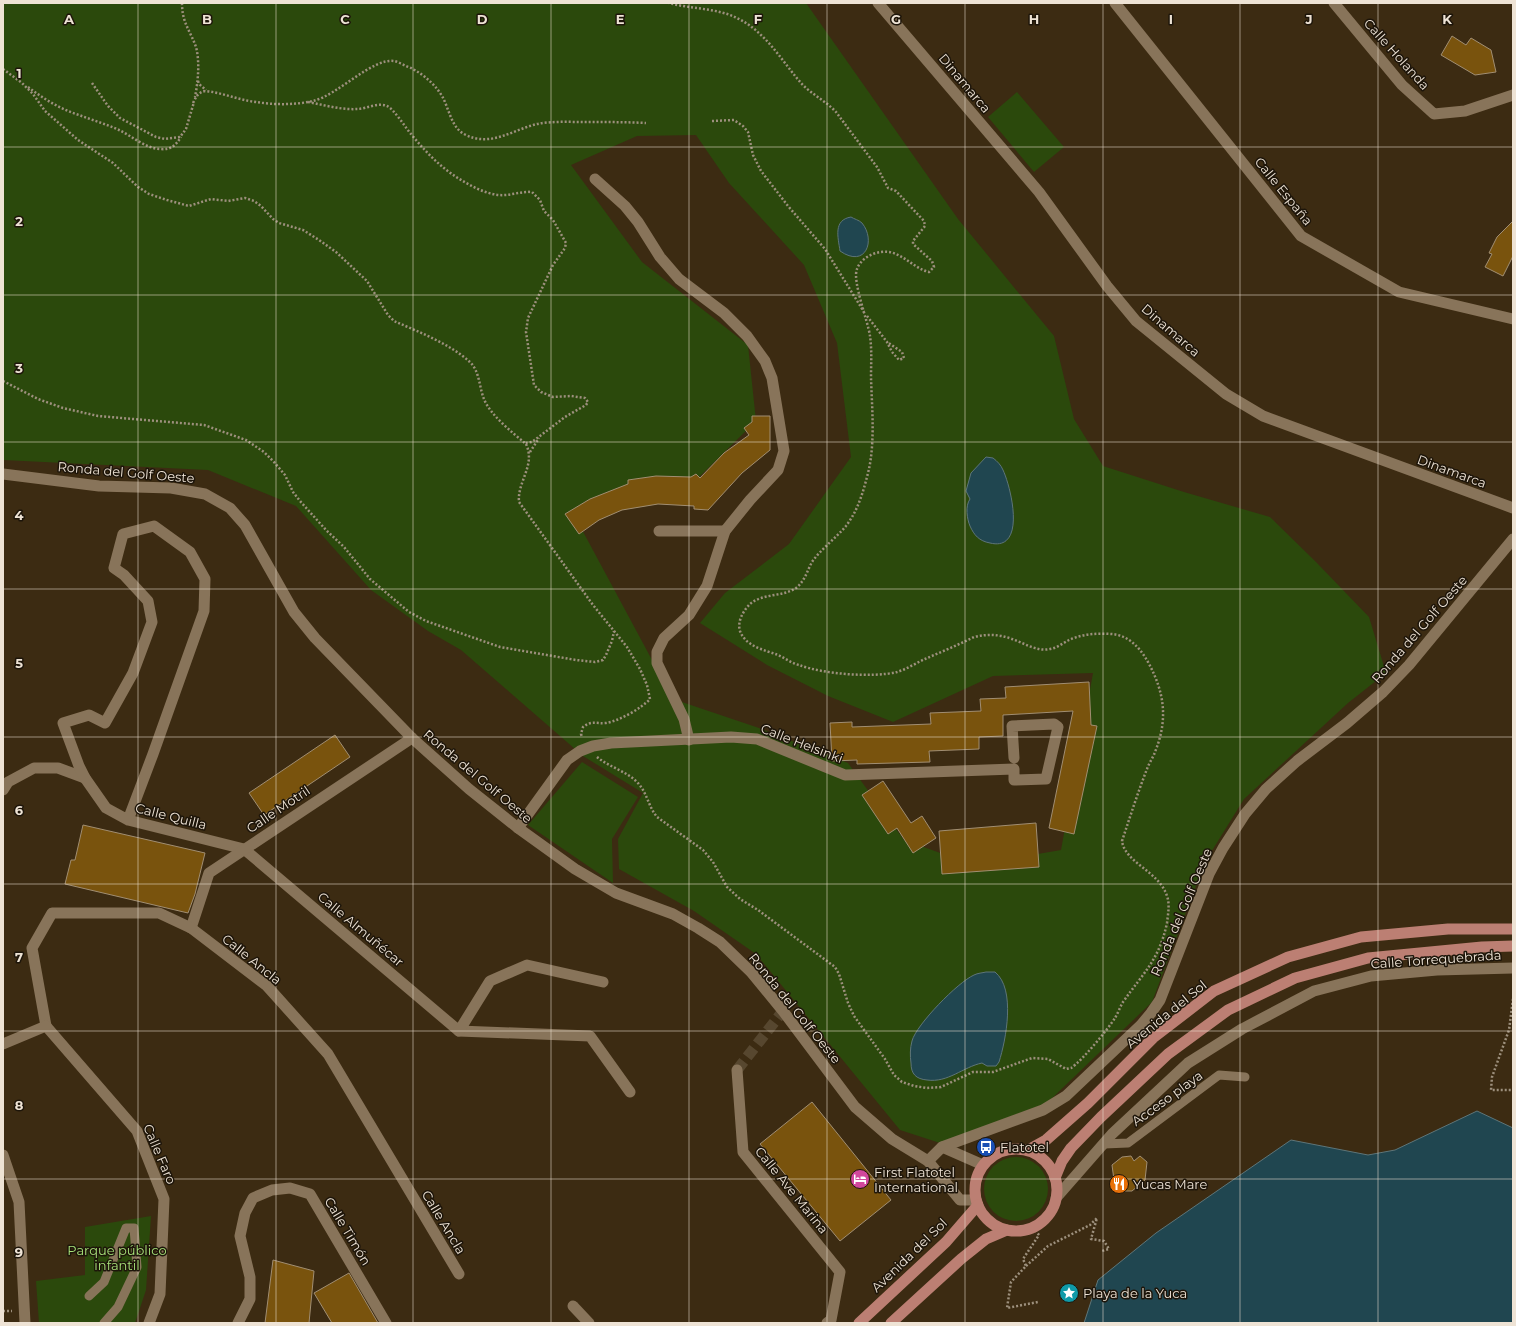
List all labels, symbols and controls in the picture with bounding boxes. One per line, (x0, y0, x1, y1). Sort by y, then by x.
text: A (63, 11, 75, 27)
text: B (202, 11, 212, 27)
text: C (340, 11, 350, 27)
text: D (477, 11, 488, 27)
text: E (616, 11, 625, 27)
text: F (754, 11, 762, 27)
text: G (891, 11, 901, 27)
text: H (1029, 11, 1039, 27)
text: I (1169, 11, 1173, 27)
text: J (1304, 11, 1313, 27)
text: K (1442, 11, 1452, 27)
street label: Calle Holanda (1361, 15, 1433, 93)
street label: Dinamarca (936, 50, 994, 116)
text: 1 (16, 65, 22, 81)
street label: Calle España (1252, 154, 1316, 228)
text: 2 (15, 213, 23, 229)
street label: Dinamarca (1139, 300, 1203, 360)
text: 3 (14, 360, 23, 376)
street label: Dinamarca (1415, 451, 1489, 491)
street label: Ronda del Golf Oeste (57, 458, 195, 486)
text: 4 (15, 507, 24, 523)
street label: Ronda del Golf Oeste (1368, 572, 1470, 686)
text: 5 (15, 655, 23, 671)
street label: Calle Helsinki (759, 720, 845, 766)
street label: Ronda del Golf Oeste (420, 726, 536, 826)
street label: Calle Motril (243, 782, 313, 836)
street label: Calle Quilla (134, 799, 208, 833)
text: 6 (15, 802, 24, 818)
street label: Ronda del Golf Oeste (1147, 846, 1215, 978)
street label: Calle Almuñécar (315, 888, 407, 970)
street label: Calle Ancla (219, 930, 285, 988)
street label: Calle Torrequebrada (1370, 946, 1502, 972)
text: 7 (15, 949, 23, 965)
street label: Ronda del Golf Oeste (746, 950, 845, 1066)
street label: Avenida del Sol (1122, 977, 1210, 1051)
street label: Acceso playa (1128, 1067, 1206, 1129)
text: 8 (15, 1097, 24, 1113)
street label: Calle Faro (140, 1121, 180, 1187)
bus stop icon: Flatotel (975, 1136, 997, 1158)
place label: Flatotel (1000, 1139, 1049, 1155)
street label: Calle Ave Marina (752, 1143, 832, 1237)
place label: First Flatotel International (874, 1164, 958, 1195)
hotel icon: First Flatotel International (849, 1168, 871, 1190)
restaurant icon: Yucas Mare (1108, 1173, 1130, 1195)
place label: Yucas Mare (1133, 1176, 1207, 1192)
street label: Calle Ancla (419, 1187, 469, 1257)
street label: Calle Timón (321, 1194, 375, 1268)
street label: Avenida del Sol (868, 1215, 950, 1295)
park label: Parque público infantil (67, 1242, 167, 1273)
text: 9 (15, 1244, 23, 1260)
place icon: Playa de la Yuca (1058, 1282, 1080, 1304)
place label: Playa de la Yuca (1083, 1285, 1187, 1301)

